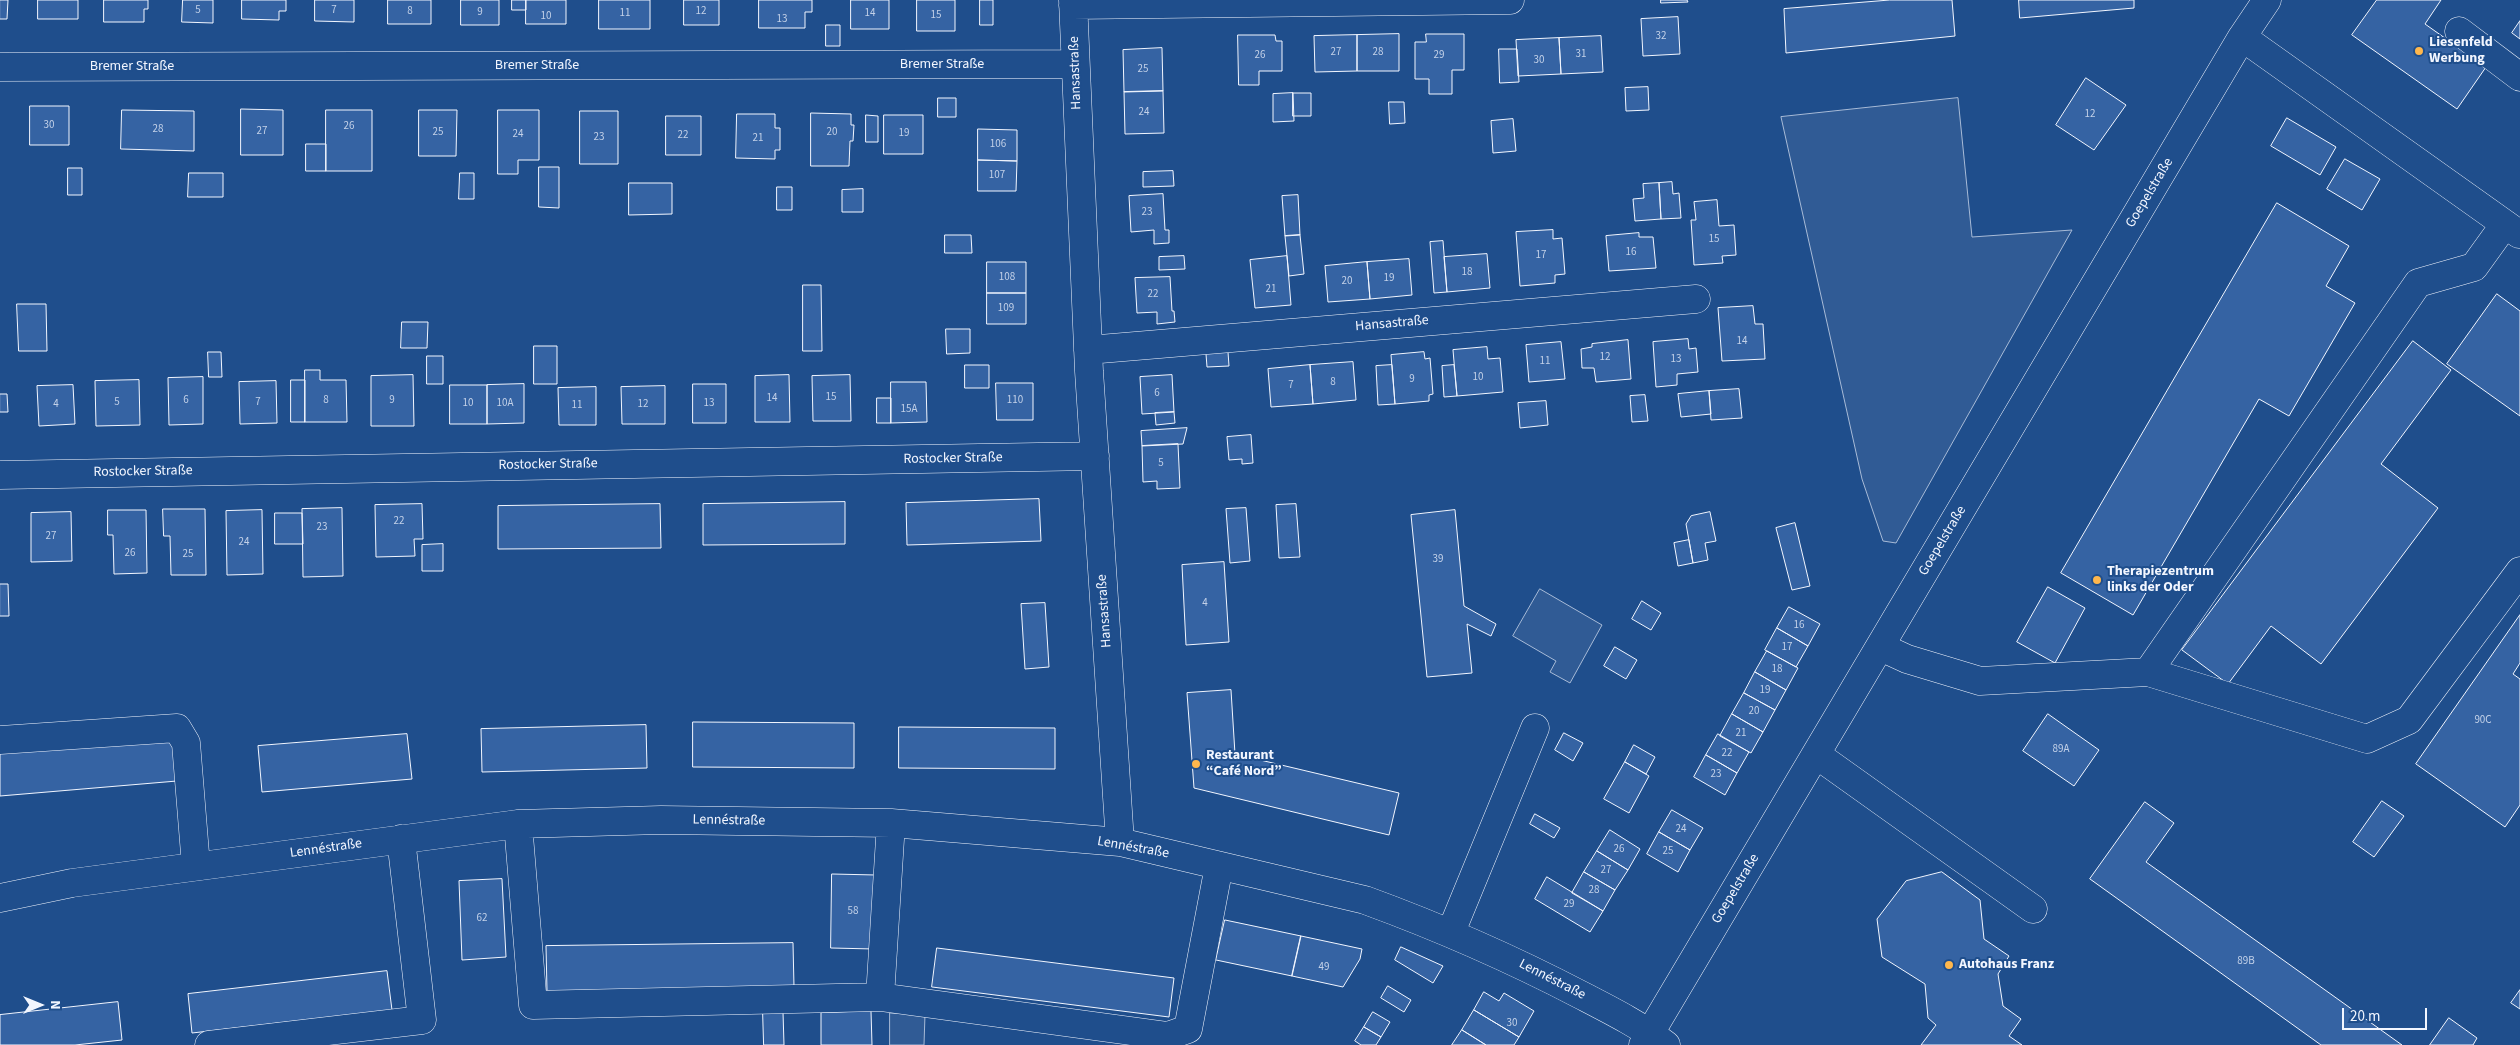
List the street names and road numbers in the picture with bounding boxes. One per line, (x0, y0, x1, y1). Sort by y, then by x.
street label: Hansastraße (1066, 36, 1086, 110)
street label: Bremer Straße (900, 57, 984, 73)
street label: Bremer Straße (495, 58, 579, 74)
street label: Bremer Straße (90, 59, 174, 75)
street label: Goepelstraße (2123, 155, 2177, 231)
street label: Hansastraße (1355, 312, 1429, 336)
street label: Rostocker Straße (903, 450, 1003, 468)
street label: Rostocker Straße (498, 456, 598, 474)
street label: Rostocker Straße (93, 463, 193, 481)
street label: Goepelstraße (1916, 503, 1970, 579)
street label: Hansastraße (1094, 574, 1116, 648)
street label: Lennéstraße (692, 812, 766, 830)
street label: Lennéstraße (1096, 833, 1170, 863)
street label: Lennéstraße (289, 836, 363, 862)
street label: Goepelstraße (1709, 851, 1763, 927)
street label: Lennéstraße (1516, 956, 1588, 1004)

